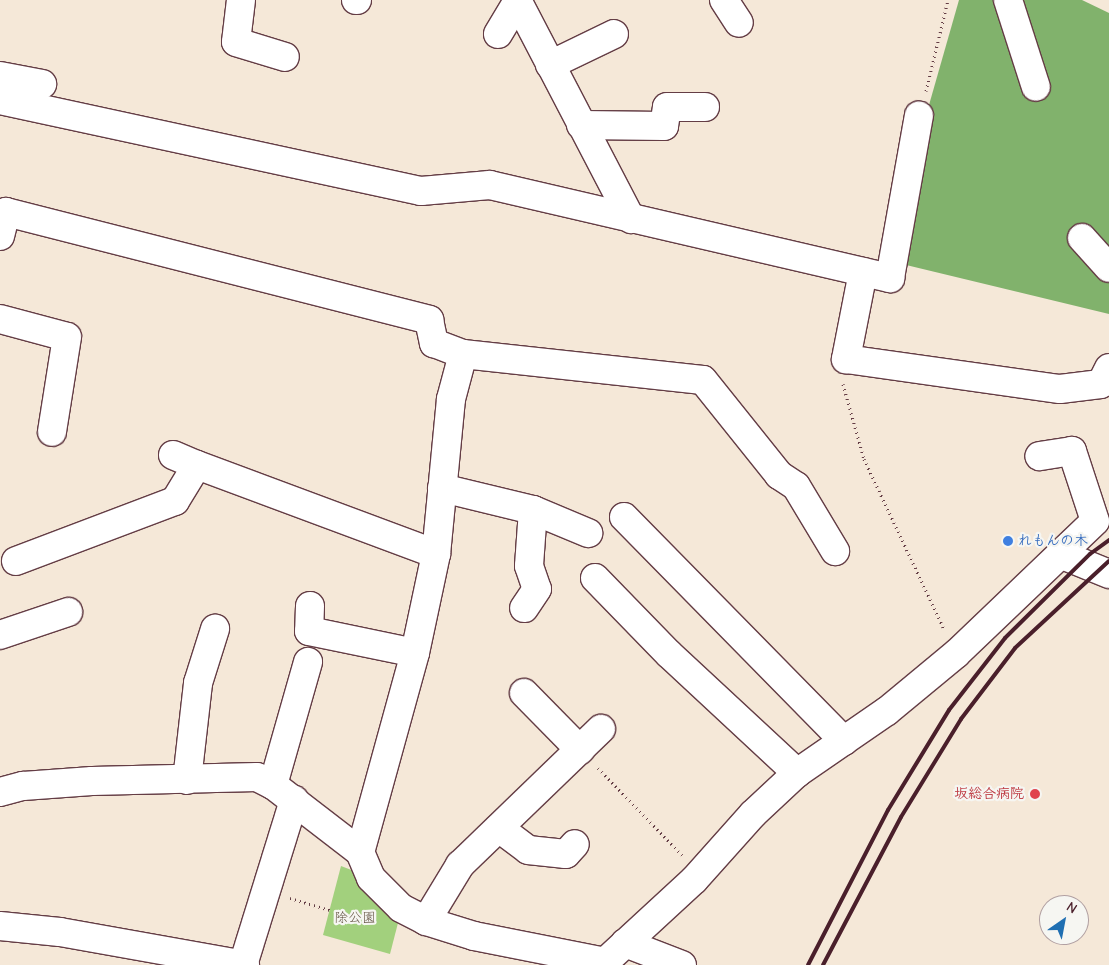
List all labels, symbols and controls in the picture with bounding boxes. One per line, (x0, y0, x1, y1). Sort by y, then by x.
place label: れもんの木 (1018, 533, 1088, 549)
marker: れもんの木 (1002, 535, 1014, 547)
place label: 坂総合病院 (954, 786, 1024, 802)
marker: 坂総合病院 (1028, 787, 1042, 801)
north arrow (1039, 895, 1089, 945)
text: N (1063, 898, 1080, 917)
park label: 除公園 (334, 910, 376, 926)

